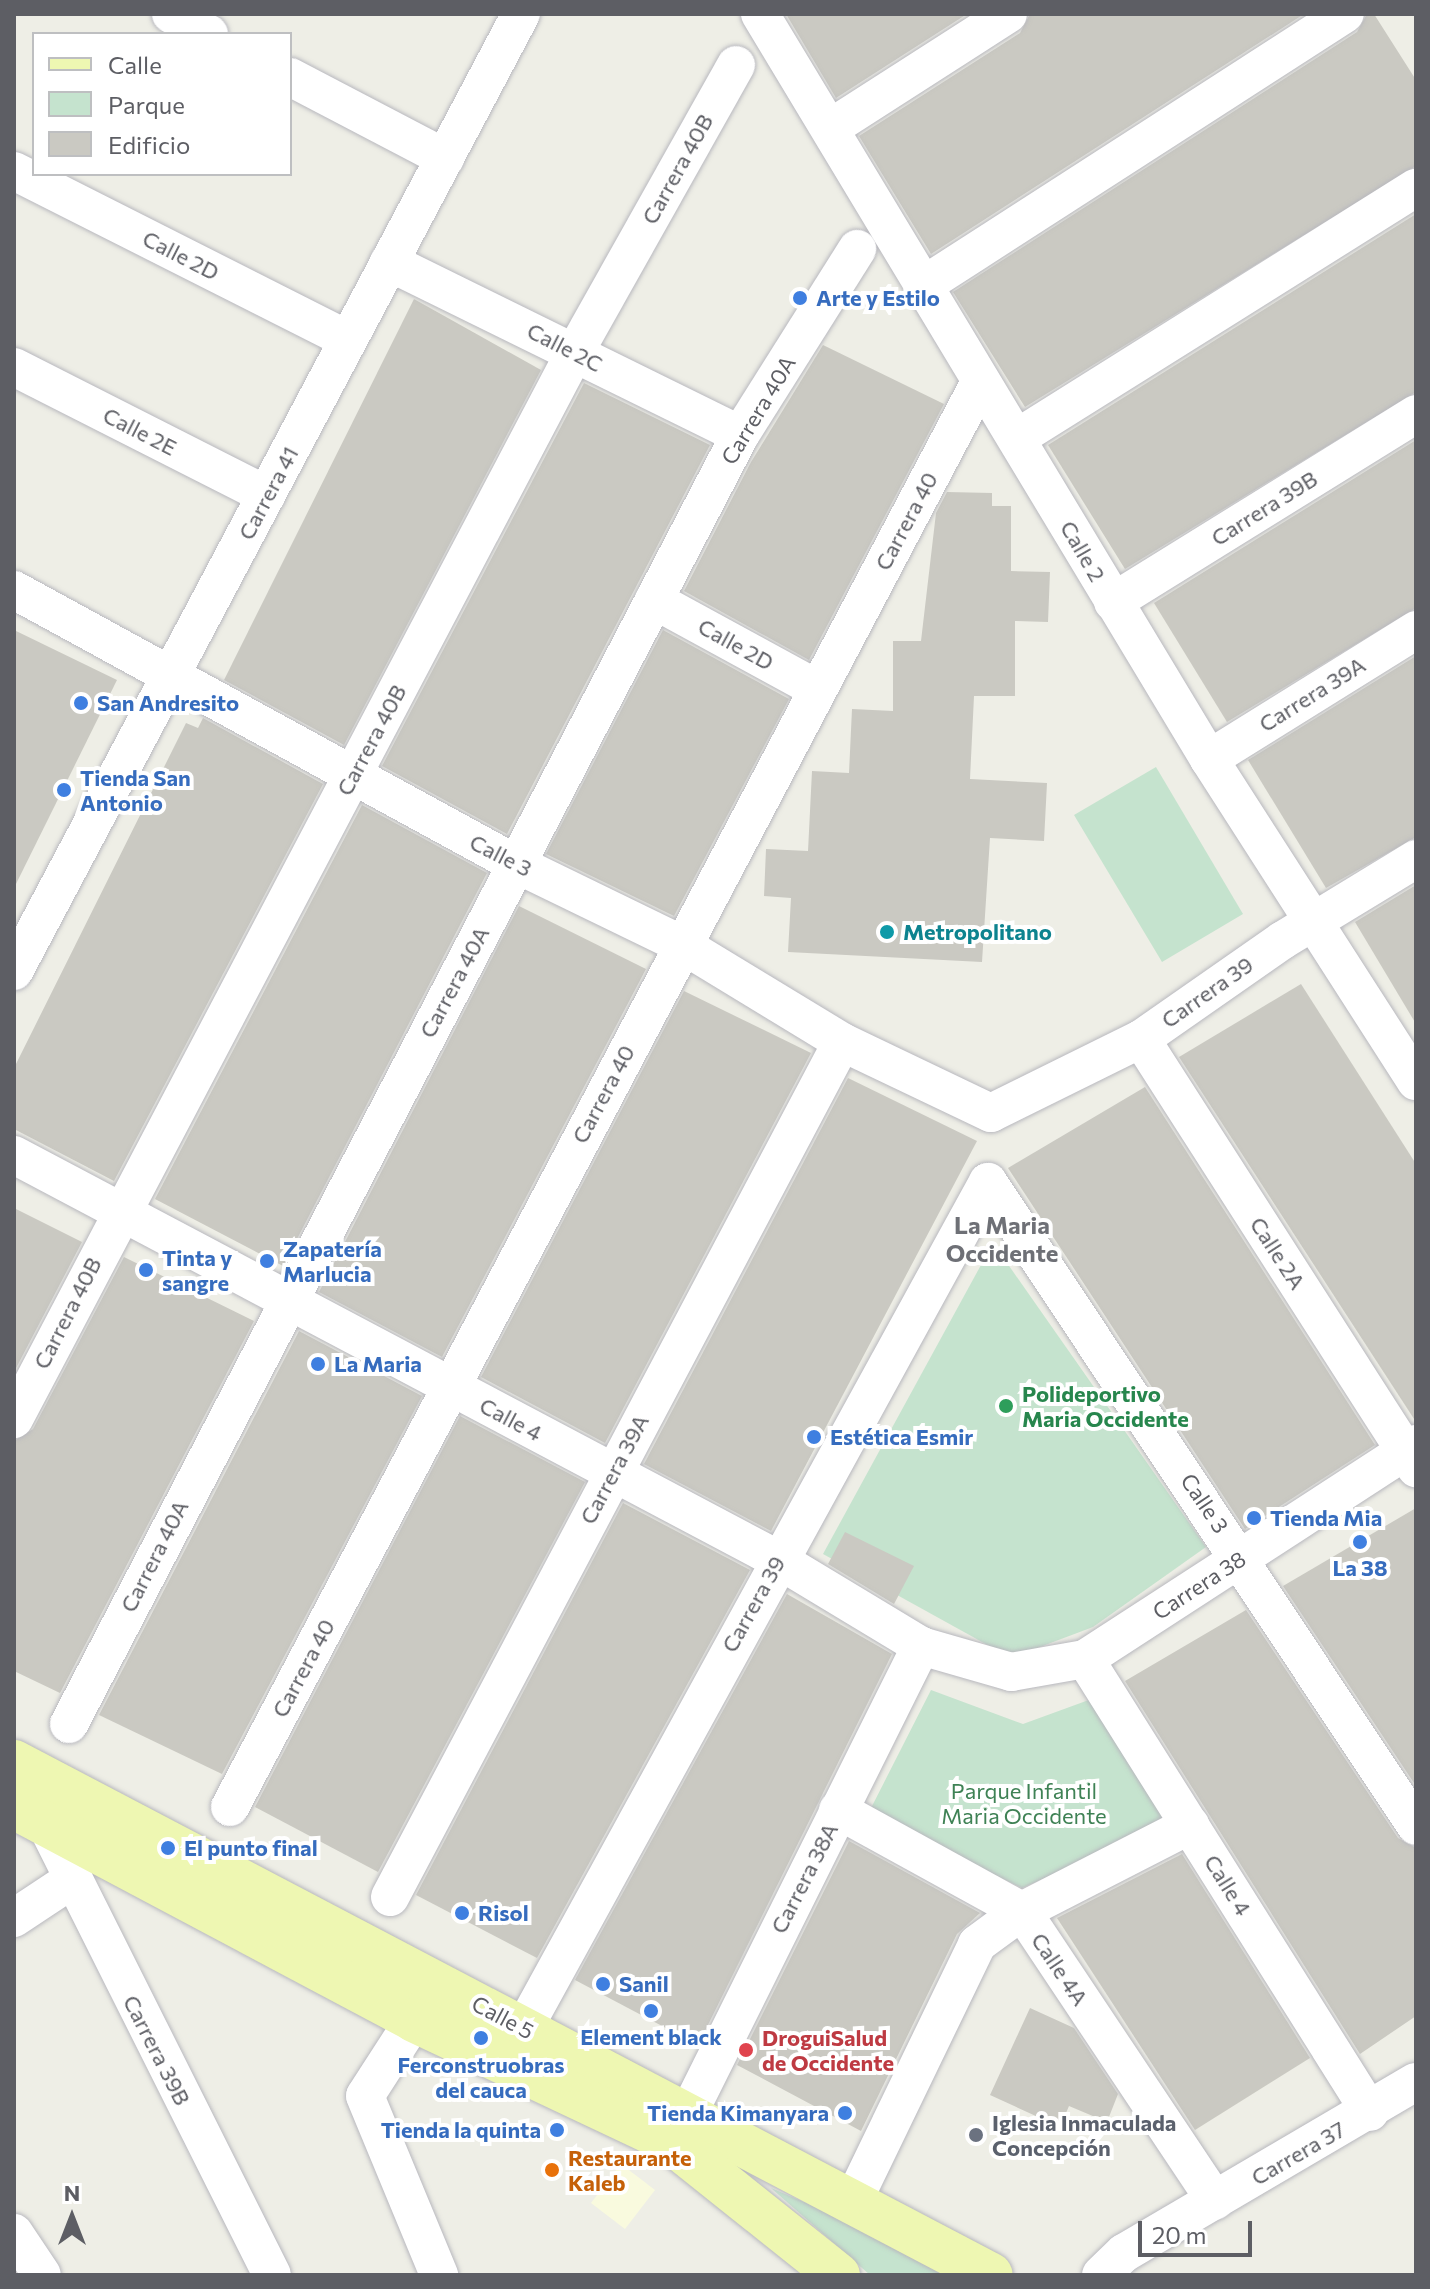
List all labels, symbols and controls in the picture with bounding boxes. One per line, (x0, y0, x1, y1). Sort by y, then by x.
legend (32, 32, 292, 176)
text: Calle (108, 50, 162, 79)
text: Parque (108, 90, 185, 119)
street label: Carrera 40B (636, 110, 718, 228)
text: Edificio (108, 130, 190, 159)
street label: Calle 2D (138, 225, 224, 285)
place label: Arte y Estilo (816, 285, 940, 311)
marker: Arte y Estilo (791, 289, 809, 307)
street label: Calle 2C (523, 317, 607, 377)
street label: Carrera 40A (715, 351, 801, 469)
street label: Calle 2E (99, 401, 181, 461)
street label: Carrera 41 (232, 442, 304, 544)
street label: Carrera 39B (1206, 465, 1322, 551)
street label: Carrera 40 (869, 467, 943, 575)
street label: Calle 2 (1055, 516, 1111, 586)
street label: Calle 2D (694, 613, 778, 675)
street label: Carrera 39A (1254, 651, 1370, 737)
street label: Carrera 40B (331, 680, 411, 800)
place label: San Andresito (97, 690, 239, 716)
marker: San Andresito (72, 694, 90, 712)
place label: Tienda San Antonio (80, 764, 191, 816)
marker: Tienda San Antonio (55, 781, 73, 799)
street label: Calle 3 (466, 828, 536, 882)
place label: Metropolitano (903, 919, 1052, 945)
street label: Carrera 40A (414, 922, 494, 1042)
marker: Metropolitano (878, 923, 896, 941)
street label: Carrera 39 (1156, 951, 1258, 1033)
street label: Carrera 40 (566, 1040, 640, 1148)
district label: La Maria Occidente (946, 1211, 1058, 1267)
street label: Calle 2A (1245, 1212, 1311, 1294)
place label: Zapatería Marlucia (283, 1235, 382, 1286)
place label: Tinta y sangre (162, 1244, 232, 1296)
marker: Zapatería Marlucia (258, 1252, 276, 1270)
street label: Carrera 40B (28, 1253, 106, 1373)
marker: Tinta y sangre (137, 1261, 155, 1279)
place label: La Maria (334, 1351, 422, 1377)
marker: La Maria (309, 1355, 327, 1373)
place label: Polideportivo Maria Occidente (1022, 1380, 1189, 1432)
street label: Calle 4 (475, 1392, 547, 1446)
marker: Polideportivo Maria Occidente (997, 1397, 1015, 1415)
street label: Carrera 39A (574, 1410, 654, 1528)
place label: Estética Esmir (830, 1424, 973, 1450)
marker: Estética Esmir (805, 1428, 823, 1446)
street label: Calle 3 (1176, 1468, 1234, 1538)
street label: Carrera 40A (115, 1496, 193, 1616)
place label: Tienda Mia (1270, 1505, 1382, 1531)
marker: Tienda Mia (1245, 1509, 1263, 1527)
marker: La 38 (1351, 1533, 1369, 1551)
street label: Carrera 38 (1148, 1545, 1250, 1625)
street label: Carrera 39 (716, 1551, 790, 1657)
place label: La 38 (1333, 1555, 1387, 1581)
street label: Carrera 40 (266, 1614, 340, 1722)
park label: Parque Infantil Maria Occidente (941, 1777, 1107, 1828)
street label: Carrera 38A (765, 1818, 843, 1938)
place label: El punto final (184, 1835, 318, 1861)
marker: El punto final (159, 1839, 177, 1857)
street label: Calle 4 (1199, 1850, 1257, 1920)
place label: Risol (478, 1900, 529, 1926)
marker: Risol (453, 1904, 471, 1922)
street label: Calle 4A (1026, 1928, 1094, 2010)
place label: Sanil (619, 1971, 669, 1997)
marker: Sanil (594, 1975, 612, 1993)
street label: Calle 5 (468, 1990, 538, 2044)
street label: Carrera 39B (118, 1991, 196, 2109)
marker: Element black (642, 2002, 660, 2020)
place label: Element black (580, 2024, 722, 2050)
place label: DroguiSalud de Occidente (762, 2024, 894, 2076)
marker: Ferconstruobras del cauca (472, 2029, 490, 2047)
marker: DroguiSalud de Occidente (737, 2041, 755, 2059)
place label: Ferconstruobras del cauca (397, 2051, 565, 2102)
place label: Tienda Kimanyara (647, 2100, 829, 2126)
marker: Tienda Kimanyara (836, 2104, 854, 2122)
place label: Iglesia Inmaculada Concepción (992, 2109, 1176, 2160)
street label: Carrera 37 (1246, 2116, 1350, 2190)
place label: Tienda la quinta (381, 2117, 541, 2143)
marker: Tienda la quinta (548, 2121, 566, 2139)
marker: Iglesia Inmaculada Concepción (967, 2126, 985, 2144)
place label: Restaurante Kaleb (568, 2144, 692, 2196)
marker: Restaurante Kaleb (543, 2161, 561, 2179)
north arrow (32, 2177, 112, 2257)
text: N (64, 2179, 80, 2206)
scale bar (1142, 2205, 1256, 2255)
text: 20 m (1152, 2220, 1206, 2249)

